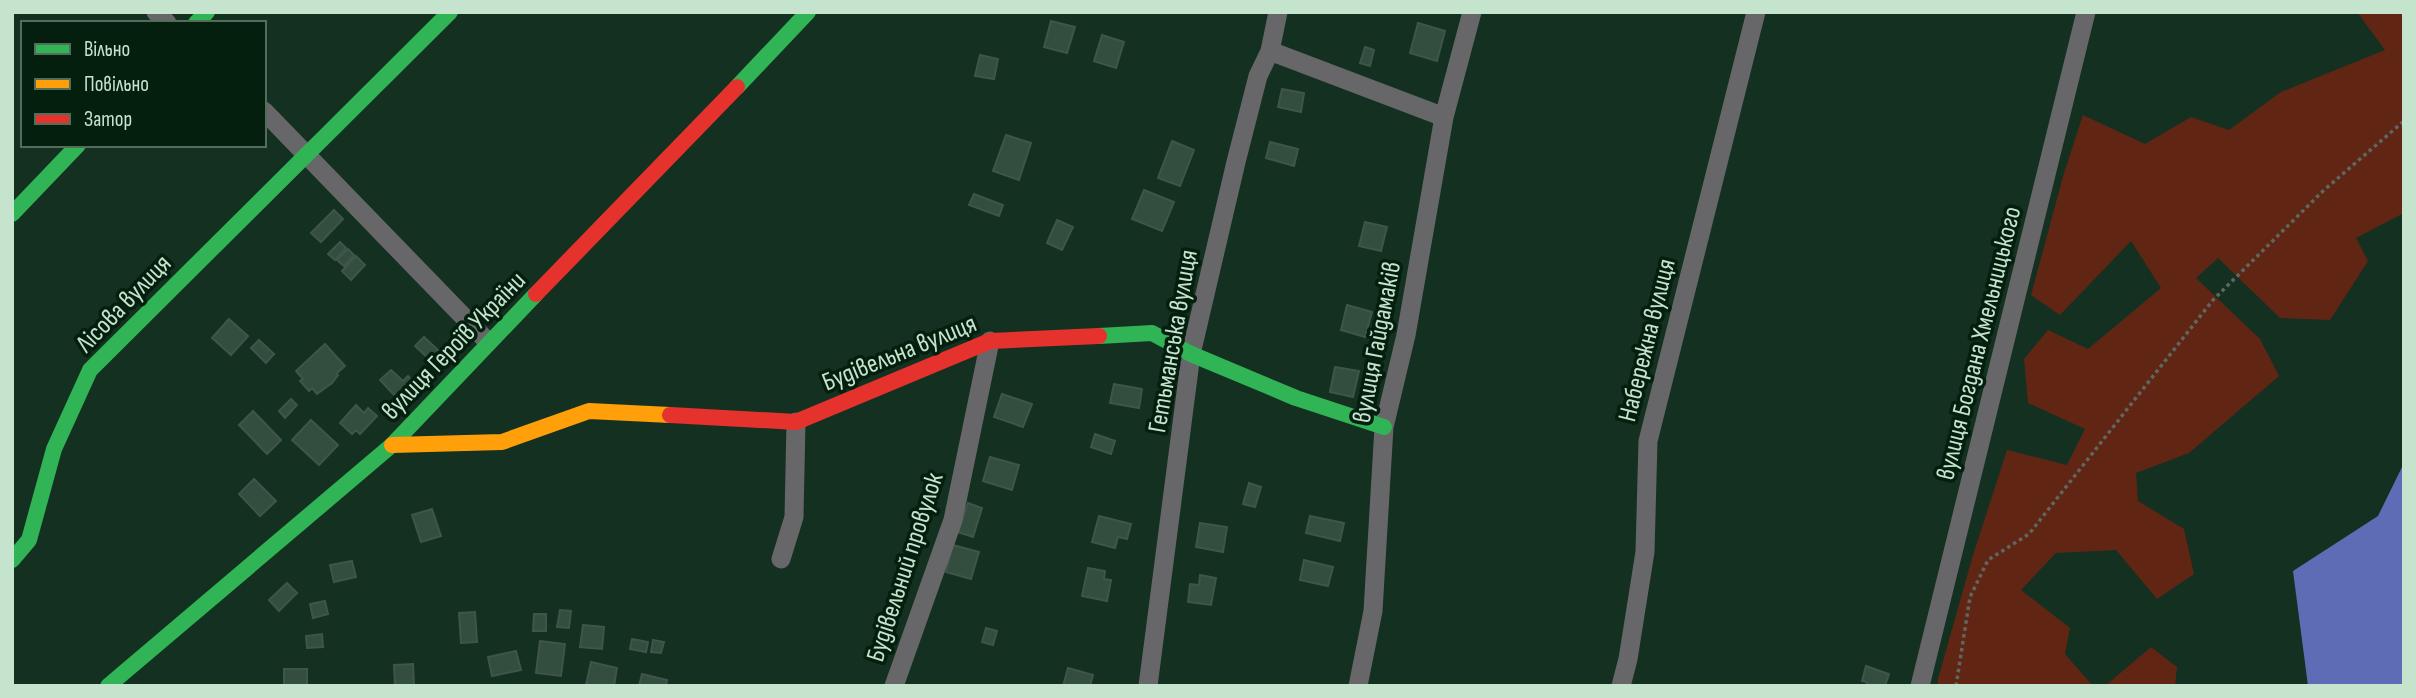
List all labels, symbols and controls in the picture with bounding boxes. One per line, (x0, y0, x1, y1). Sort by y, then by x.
legend (21, 21, 266, 147)
text: Вільно (84, 37, 130, 62)
text: Повільно (84, 72, 149, 97)
text: Затор (84, 107, 132, 132)
street label: вулиця Богдана Хмельницького (1930, 204, 2028, 483)
street label: Гетьманська вулиця (1142, 247, 1205, 435)
street label: Лісова вулиця (69, 249, 178, 360)
street label: Набережна вулиця (1612, 256, 1683, 425)
street label: вулиця Гайдамаків (1347, 259, 1408, 425)
street label: вулиця Героїв України (376, 266, 532, 426)
street label: Будівельна вулиця (818, 308, 981, 398)
street label: Будівельний провулок (860, 469, 951, 666)

